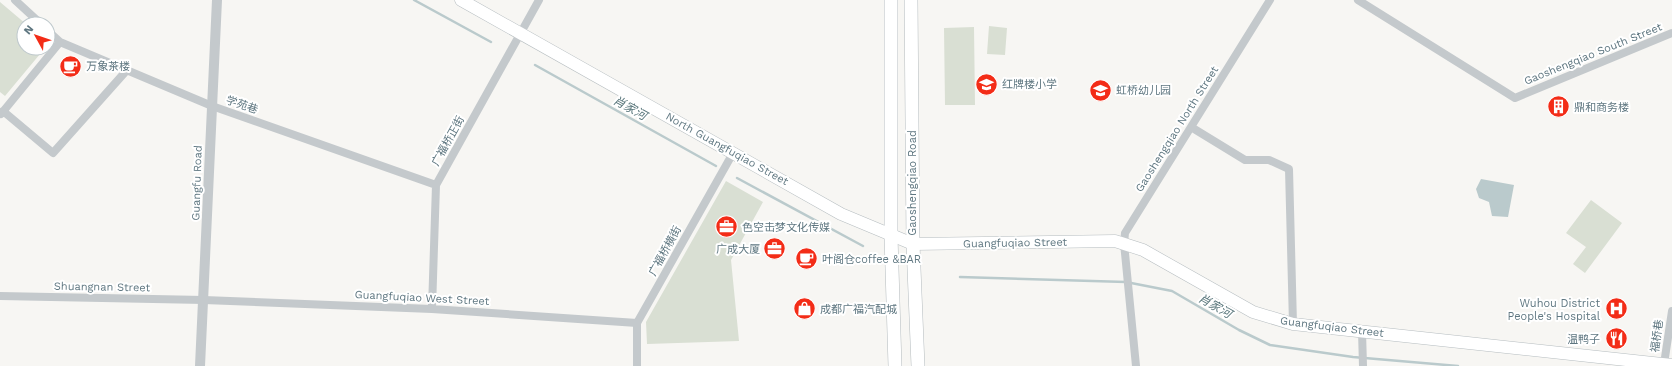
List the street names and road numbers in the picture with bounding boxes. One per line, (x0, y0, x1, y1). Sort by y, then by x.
street label: Gaoshengqiao South Street (1522, 20, 1664, 88)
street label: Gaoshengqiao North Street (1133, 63, 1221, 194)
street label: 学苑巷 (224, 93, 260, 117)
street label: North Guangfuqiao Street (663, 110, 791, 188)
street label: 广福桥正街 (429, 114, 467, 168)
street label: Gaoshengqiao Road (906, 130, 919, 236)
street label: Guangfu Road (189, 145, 205, 221)
street label: 广福桥横街 (646, 224, 684, 278)
street label: Guangfuqiao Street (963, 236, 1068, 250)
street label: Shuangnan Street (54, 280, 151, 294)
street label: Guangfuqiao West Street (354, 288, 490, 308)
street label: Guangfuqiao Street (1279, 314, 1385, 340)
street label: 福桥巷 (1648, 319, 1666, 353)

